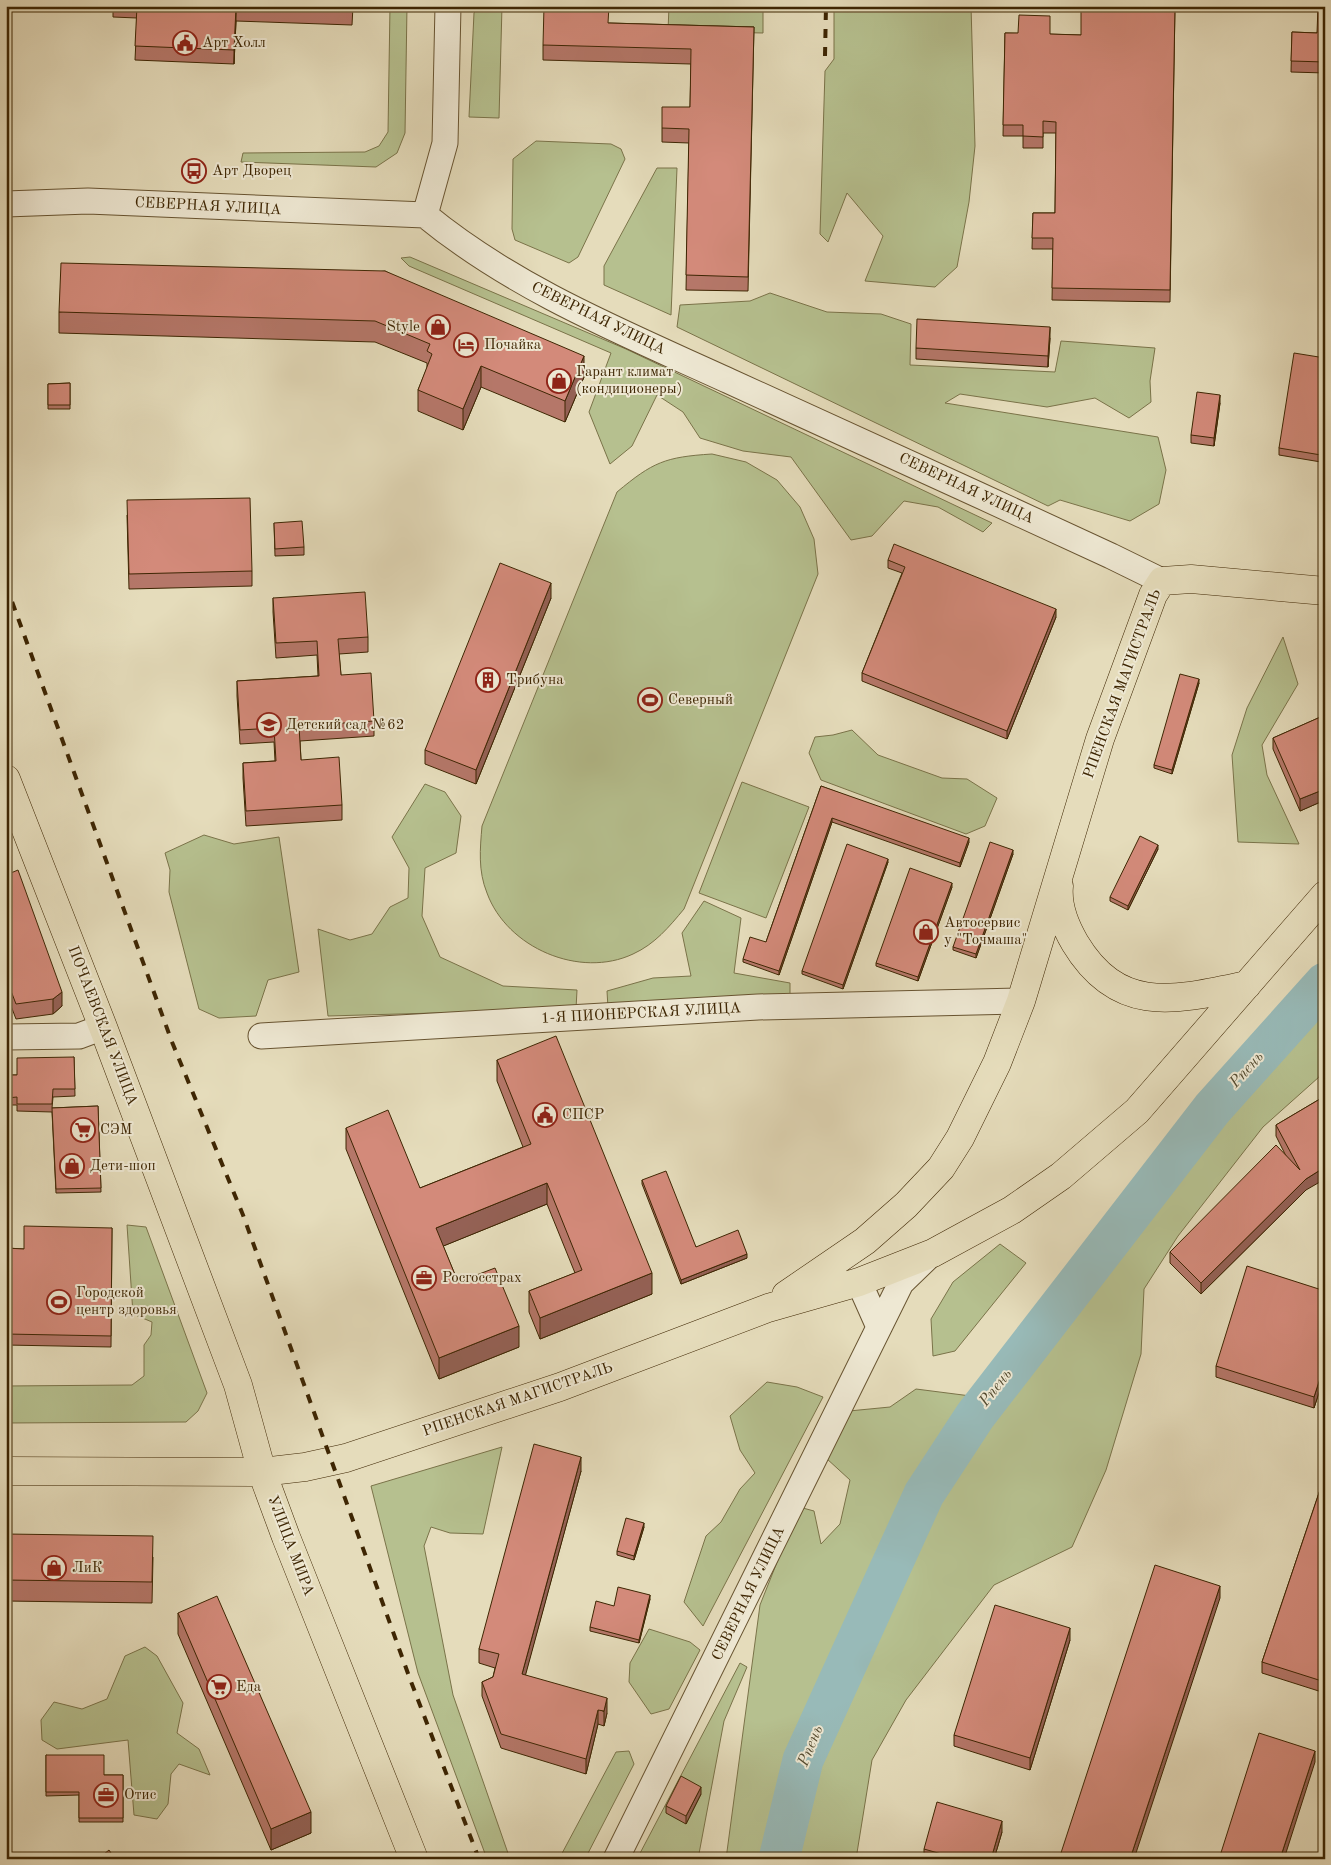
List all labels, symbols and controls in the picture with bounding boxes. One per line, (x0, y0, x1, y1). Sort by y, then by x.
public building icon: Арт Холл (172, 30, 198, 56)
place label: Арт Холл (202, 36, 266, 51)
bus stop icon: Арт Дворец (181, 158, 207, 184)
place label: Арт Дворец (212, 164, 292, 179)
street label: СЕВЕРНАЯ УЛИЦА (134, 196, 282, 218)
street label: СЕВЕРНАЯ УЛИЦА (529, 280, 668, 358)
shop icon: Style (425, 314, 451, 340)
place label: Style (387, 320, 420, 335)
hotel icon: Почайка (453, 332, 479, 358)
place label: Почайка (484, 338, 542, 353)
place label: Гарант климат (кондиционеры) (576, 365, 682, 397)
shop icon: Гарант климат (кондиционеры) (546, 368, 572, 394)
street label: СЕВЕРНАЯ УЛИЦА (896, 451, 1036, 527)
street label: РПЕНСКАЯ МАГИСТРАЛЬ (1082, 587, 1164, 781)
building icon: Трибуна (475, 667, 501, 693)
place label: Трибуна (506, 673, 564, 688)
sports icon: Северный (637, 687, 663, 713)
place label: Северный (668, 693, 733, 708)
school or university icon: Детский сад №62 (256, 712, 282, 738)
place label: Детский сад №62 (286, 718, 404, 733)
place label: Автосервис у "Точмаша" (944, 916, 1028, 948)
shop icon: Автосервис у "Точмаша" (913, 919, 939, 945)
street label: ПОЧАЕВСКАЯ УЛИЦА (65, 944, 140, 1108)
street label: 1-Я ПИОНЕРСКАЯ УЛИЦА (541, 1001, 742, 1027)
water label: Рпень (1226, 1049, 1267, 1092)
public building icon: СПСР (532, 1102, 558, 1128)
place label: СПСР (562, 1108, 604, 1123)
supermarket icon: СЭМ (70, 1117, 96, 1143)
place label: СЭМ (100, 1123, 132, 1138)
shop icon: Дети-шоп (59, 1153, 85, 1179)
place label: Дети-шоп (90, 1159, 156, 1174)
office icon: Росгосстрах (411, 1265, 437, 1291)
place label: Росгосстрах (442, 1271, 522, 1286)
place label: Городской центр здоровья (76, 1286, 177, 1318)
sports icon: Городской центр здоровья (46, 1289, 72, 1315)
street label: РПЕНСКАЯ МАГИСТРАЛЬ (421, 1360, 615, 1440)
water label: Рпень (976, 1366, 1015, 1410)
street label: УЛИЦА МИРА (264, 1494, 316, 1599)
street label: СЕВЕРНАЯ УЛИЦА (710, 1524, 788, 1663)
shop icon: ЛиК (41, 1555, 67, 1581)
place label: ЛиК (72, 1561, 103, 1576)
supermarket icon: Еда (206, 1674, 232, 1700)
place label: Еда (236, 1680, 262, 1695)
water label: Рпень (795, 1723, 826, 1770)
office icon: Отис (93, 1782, 119, 1808)
place label: Отис (124, 1788, 157, 1803)

